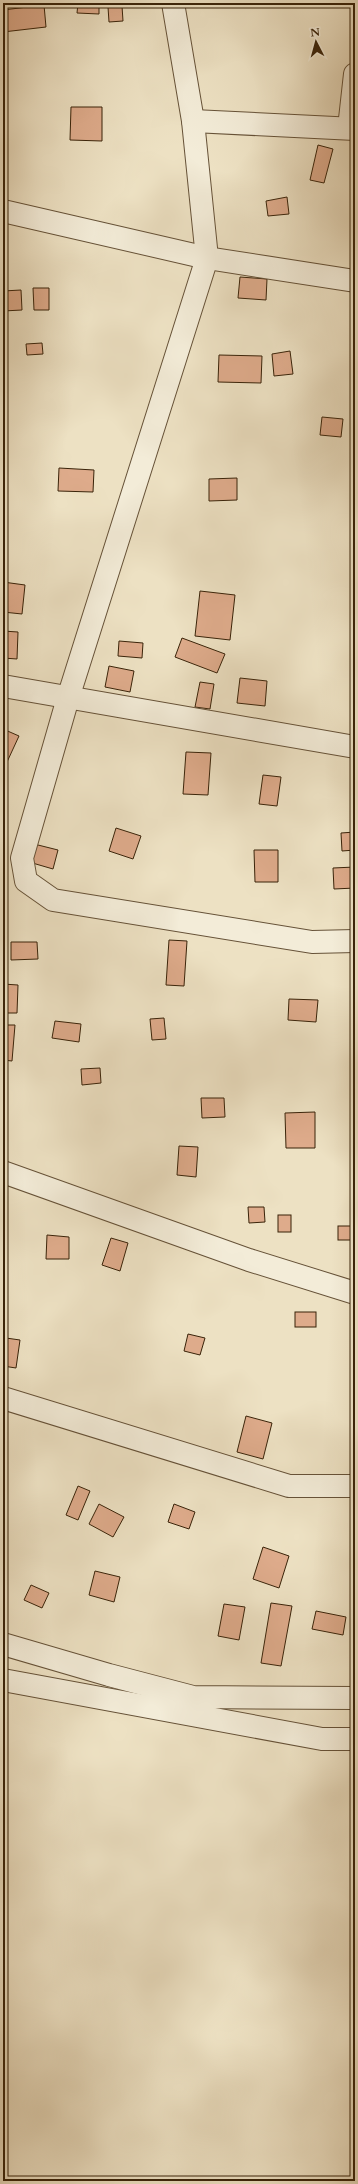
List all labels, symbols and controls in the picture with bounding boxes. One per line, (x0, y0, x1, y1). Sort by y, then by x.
north arrow (296, 22, 336, 62)
text: N (309, 25, 321, 41)

